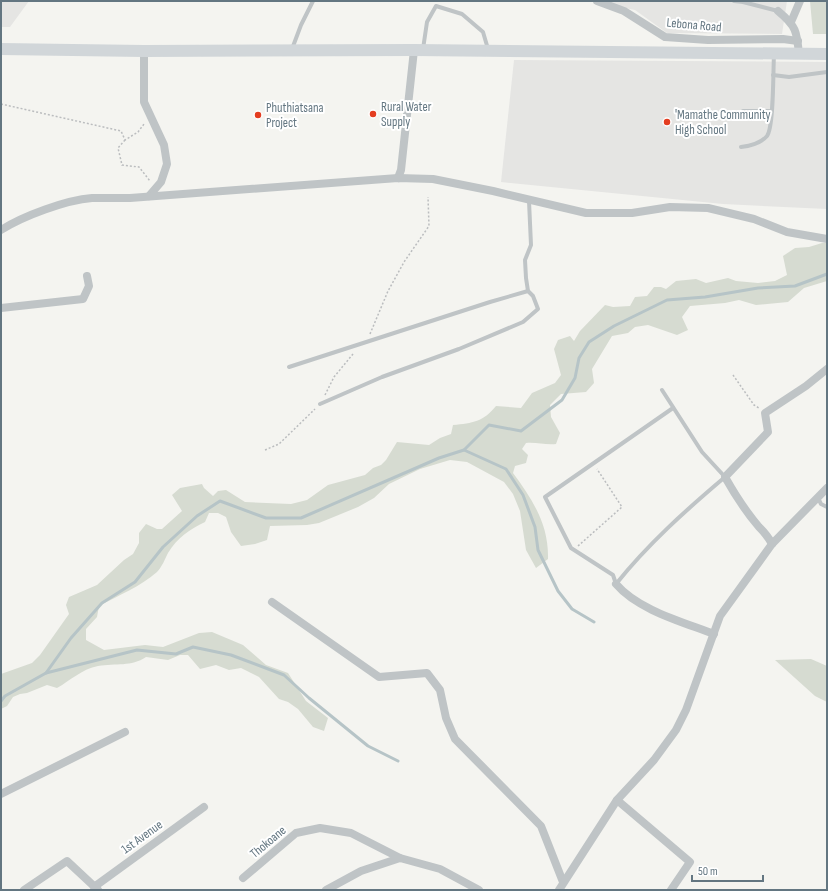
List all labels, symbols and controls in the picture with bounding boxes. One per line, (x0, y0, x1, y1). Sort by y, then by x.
street label: Lebona Road (666, 15, 722, 35)
place label: Rural Water Supply (381, 99, 432, 130)
place label: Phuthiatsana Project (266, 100, 324, 131)
place label: 'Mamathe Community High School (675, 107, 771, 138)
marker: Rural Water Supply (368, 109, 378, 119)
marker: Phuthiatsana Project (253, 110, 263, 120)
marker: 'Mamathe Community High School (662, 117, 672, 127)
street label: 1st Avenue (118, 817, 166, 857)
street label: Thokoane (247, 822, 289, 862)
scale bar (692, 857, 763, 883)
text: 50 m (698, 864, 718, 879)

